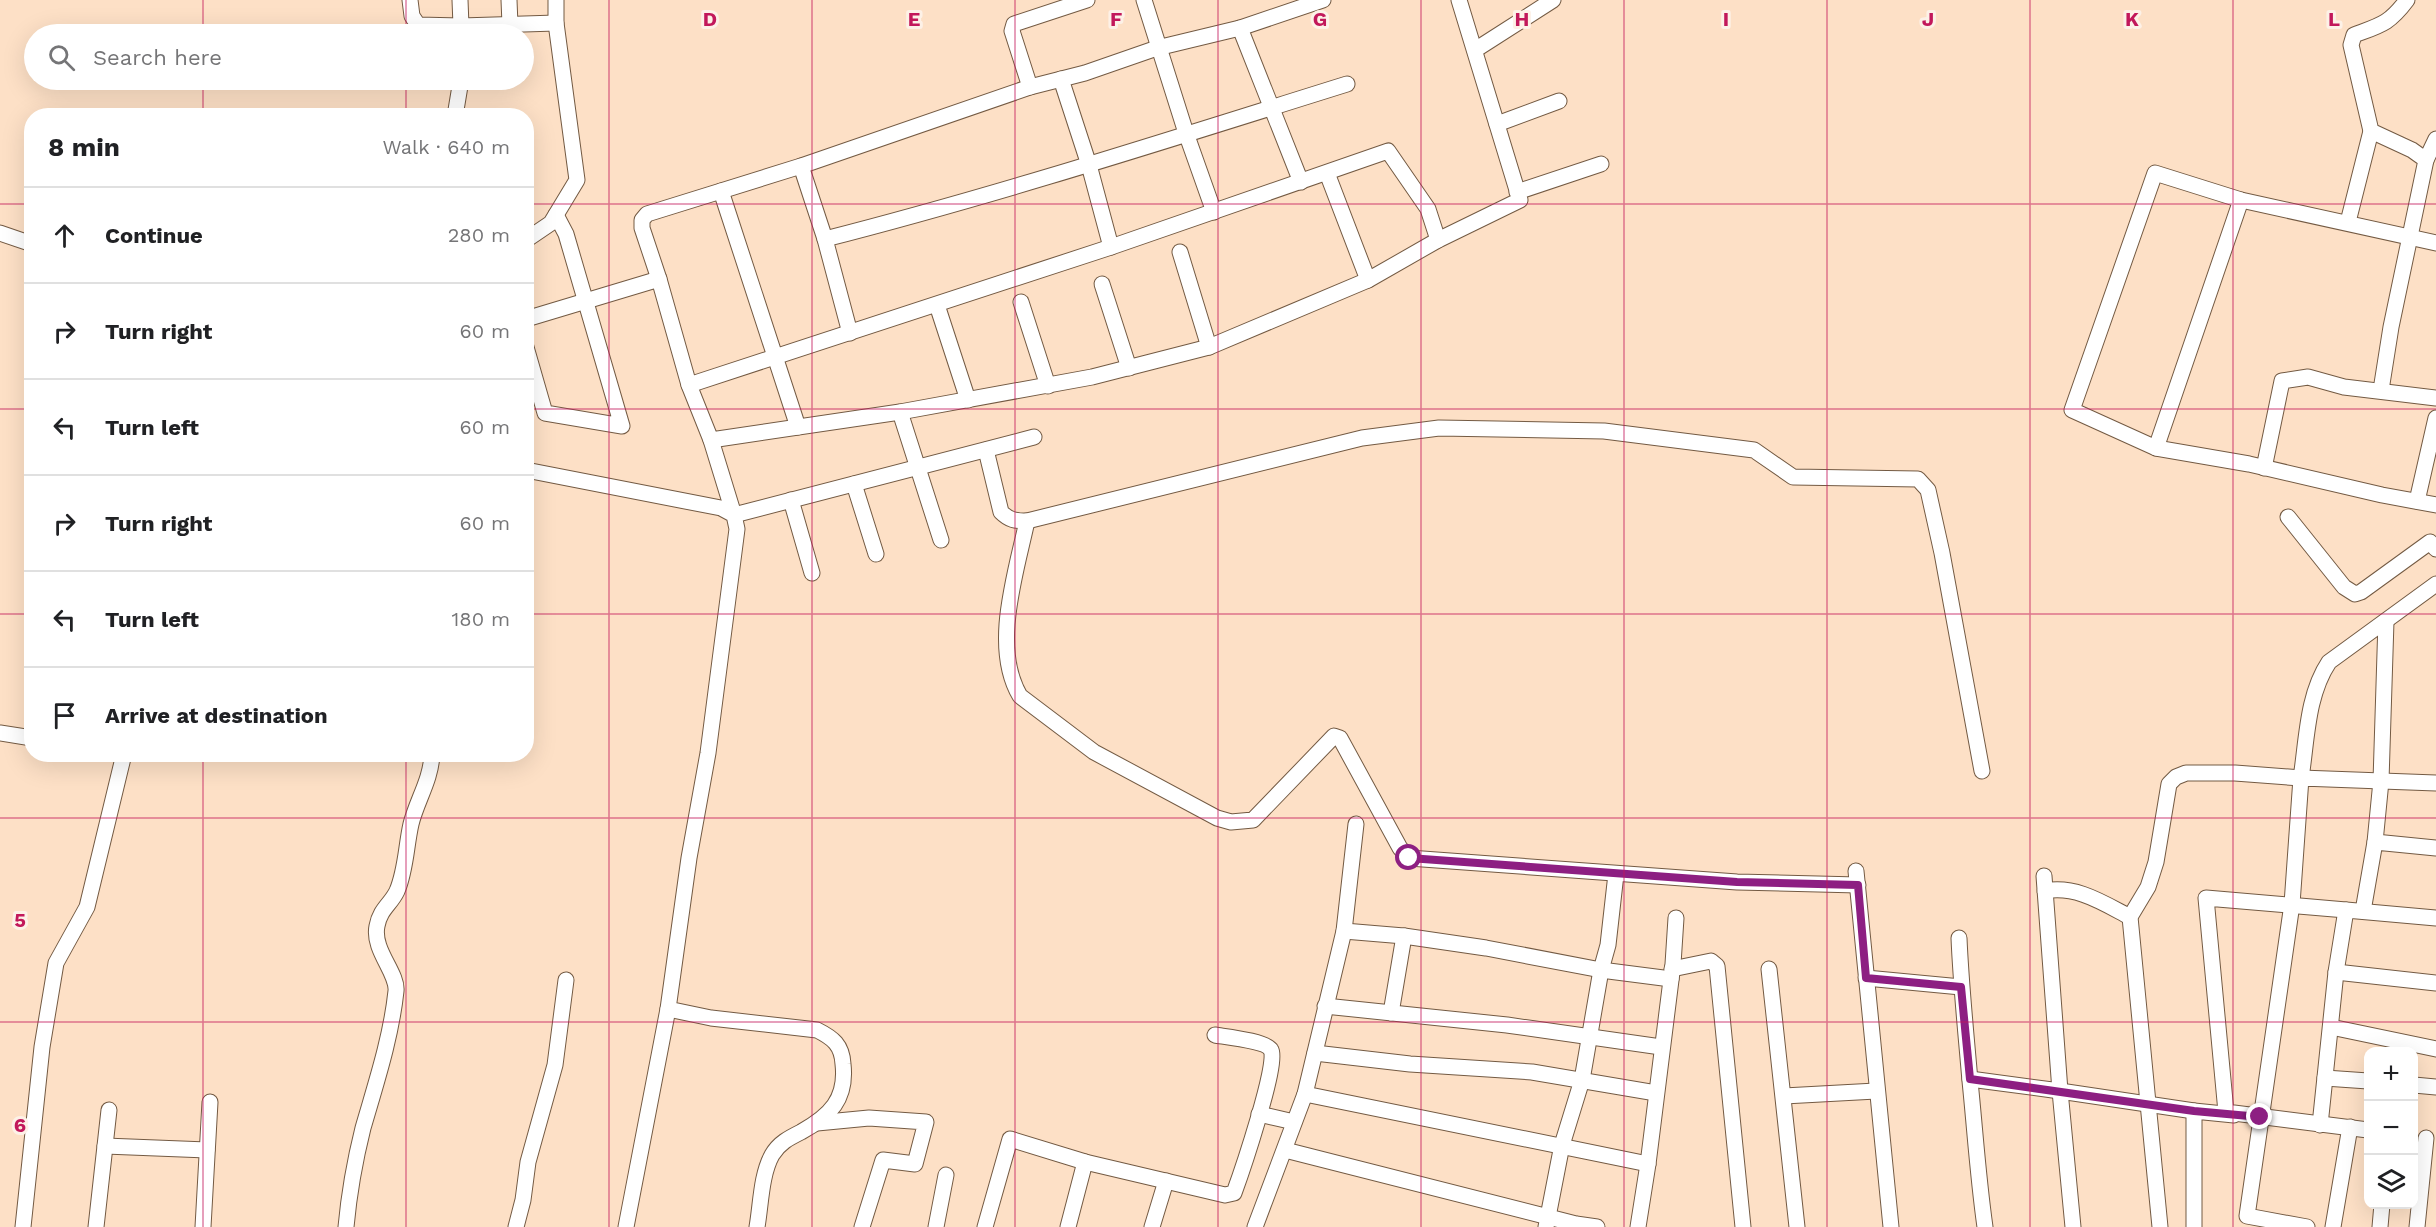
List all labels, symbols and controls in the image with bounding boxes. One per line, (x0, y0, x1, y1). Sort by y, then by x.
text: D (703, 7, 717, 31)
text: E (908, 7, 920, 31)
text: F (1110, 7, 1122, 31)
text: G (1313, 7, 1327, 31)
text: H (1515, 7, 1529, 31)
text: I (1723, 7, 1729, 31)
text: J (1922, 7, 1934, 31)
text: K (2125, 7, 2139, 31)
text: L (2328, 7, 2340, 31)
search box (24, 24, 534, 90)
icon: search (45, 41, 78, 74)
text: Search here (93, 45, 222, 70)
text: 8 min (48, 132, 120, 162)
text: Walk · 640 m (382, 135, 510, 159)
icon: ahead (48, 219, 81, 252)
text: Continue (105, 223, 203, 248)
text: 280 m (448, 223, 510, 247)
icon: right (48, 315, 81, 348)
text: Turn right (105, 319, 212, 344)
text: 60 m (460, 319, 510, 343)
icon: left (48, 411, 81, 444)
text: Turn left (105, 415, 199, 440)
text: 60 m (460, 415, 510, 439)
icon: right (48, 507, 81, 540)
text: Turn right (105, 511, 212, 536)
text: 60 m (460, 511, 510, 535)
icon: left (48, 603, 81, 636)
text: Turn left (105, 607, 199, 632)
text: 180 m (452, 607, 510, 631)
icon: arrive (48, 699, 81, 732)
text: Arrive at destination (105, 703, 328, 728)
route start (1395, 844, 1421, 870)
text: 5 (14, 908, 26, 932)
map controls (2364, 1047, 2418, 1209)
button: + (2364, 1047, 2418, 1101)
button: − (2364, 1101, 2418, 1155)
route end (2246, 1103, 2272, 1129)
text: 6 (14, 1113, 26, 1137)
button: layers (2364, 1155, 2418, 1209)

